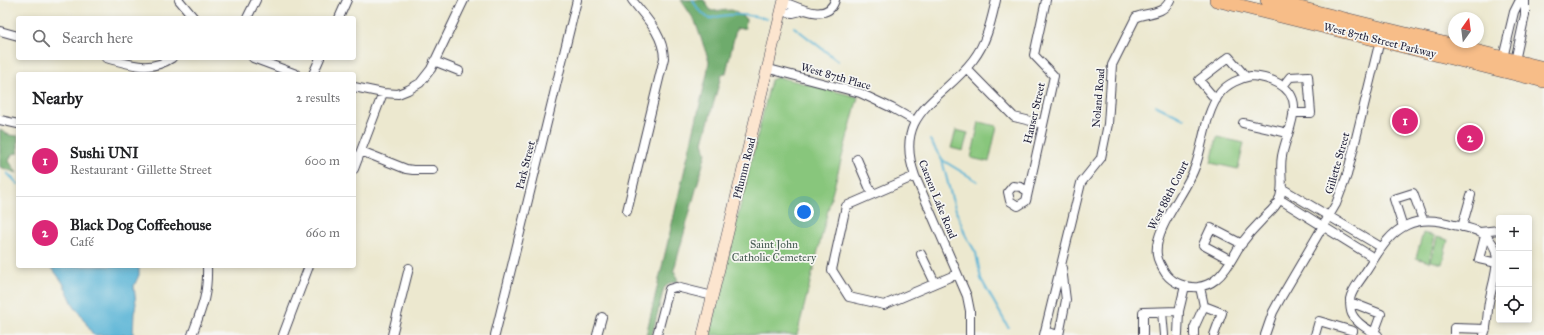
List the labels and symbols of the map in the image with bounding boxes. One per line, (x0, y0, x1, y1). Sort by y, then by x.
north arrow (1448, 12, 1484, 48)
street label: West 87th Street Parkway (1322, 20, 1438, 61)
street label: West 87th Place (799, 60, 873, 93)
street label: Noland Road (1089, 67, 1108, 128)
street label: Hauser Street (1021, 81, 1048, 145)
pin: 1 (1392, 106, 1418, 136)
pin: 2 (1457, 123, 1483, 153)
street label: Gillette Street (1322, 131, 1353, 196)
street label: Pflumm Road (731, 136, 758, 200)
street label: Park Street (513, 139, 538, 191)
street label: Caenen Lake Road (916, 158, 959, 241)
street label: West 88th Court (1145, 158, 1192, 232)
your location (794, 202, 814, 222)
park label: Saint John Catholic Cemetery (732, 238, 817, 264)

